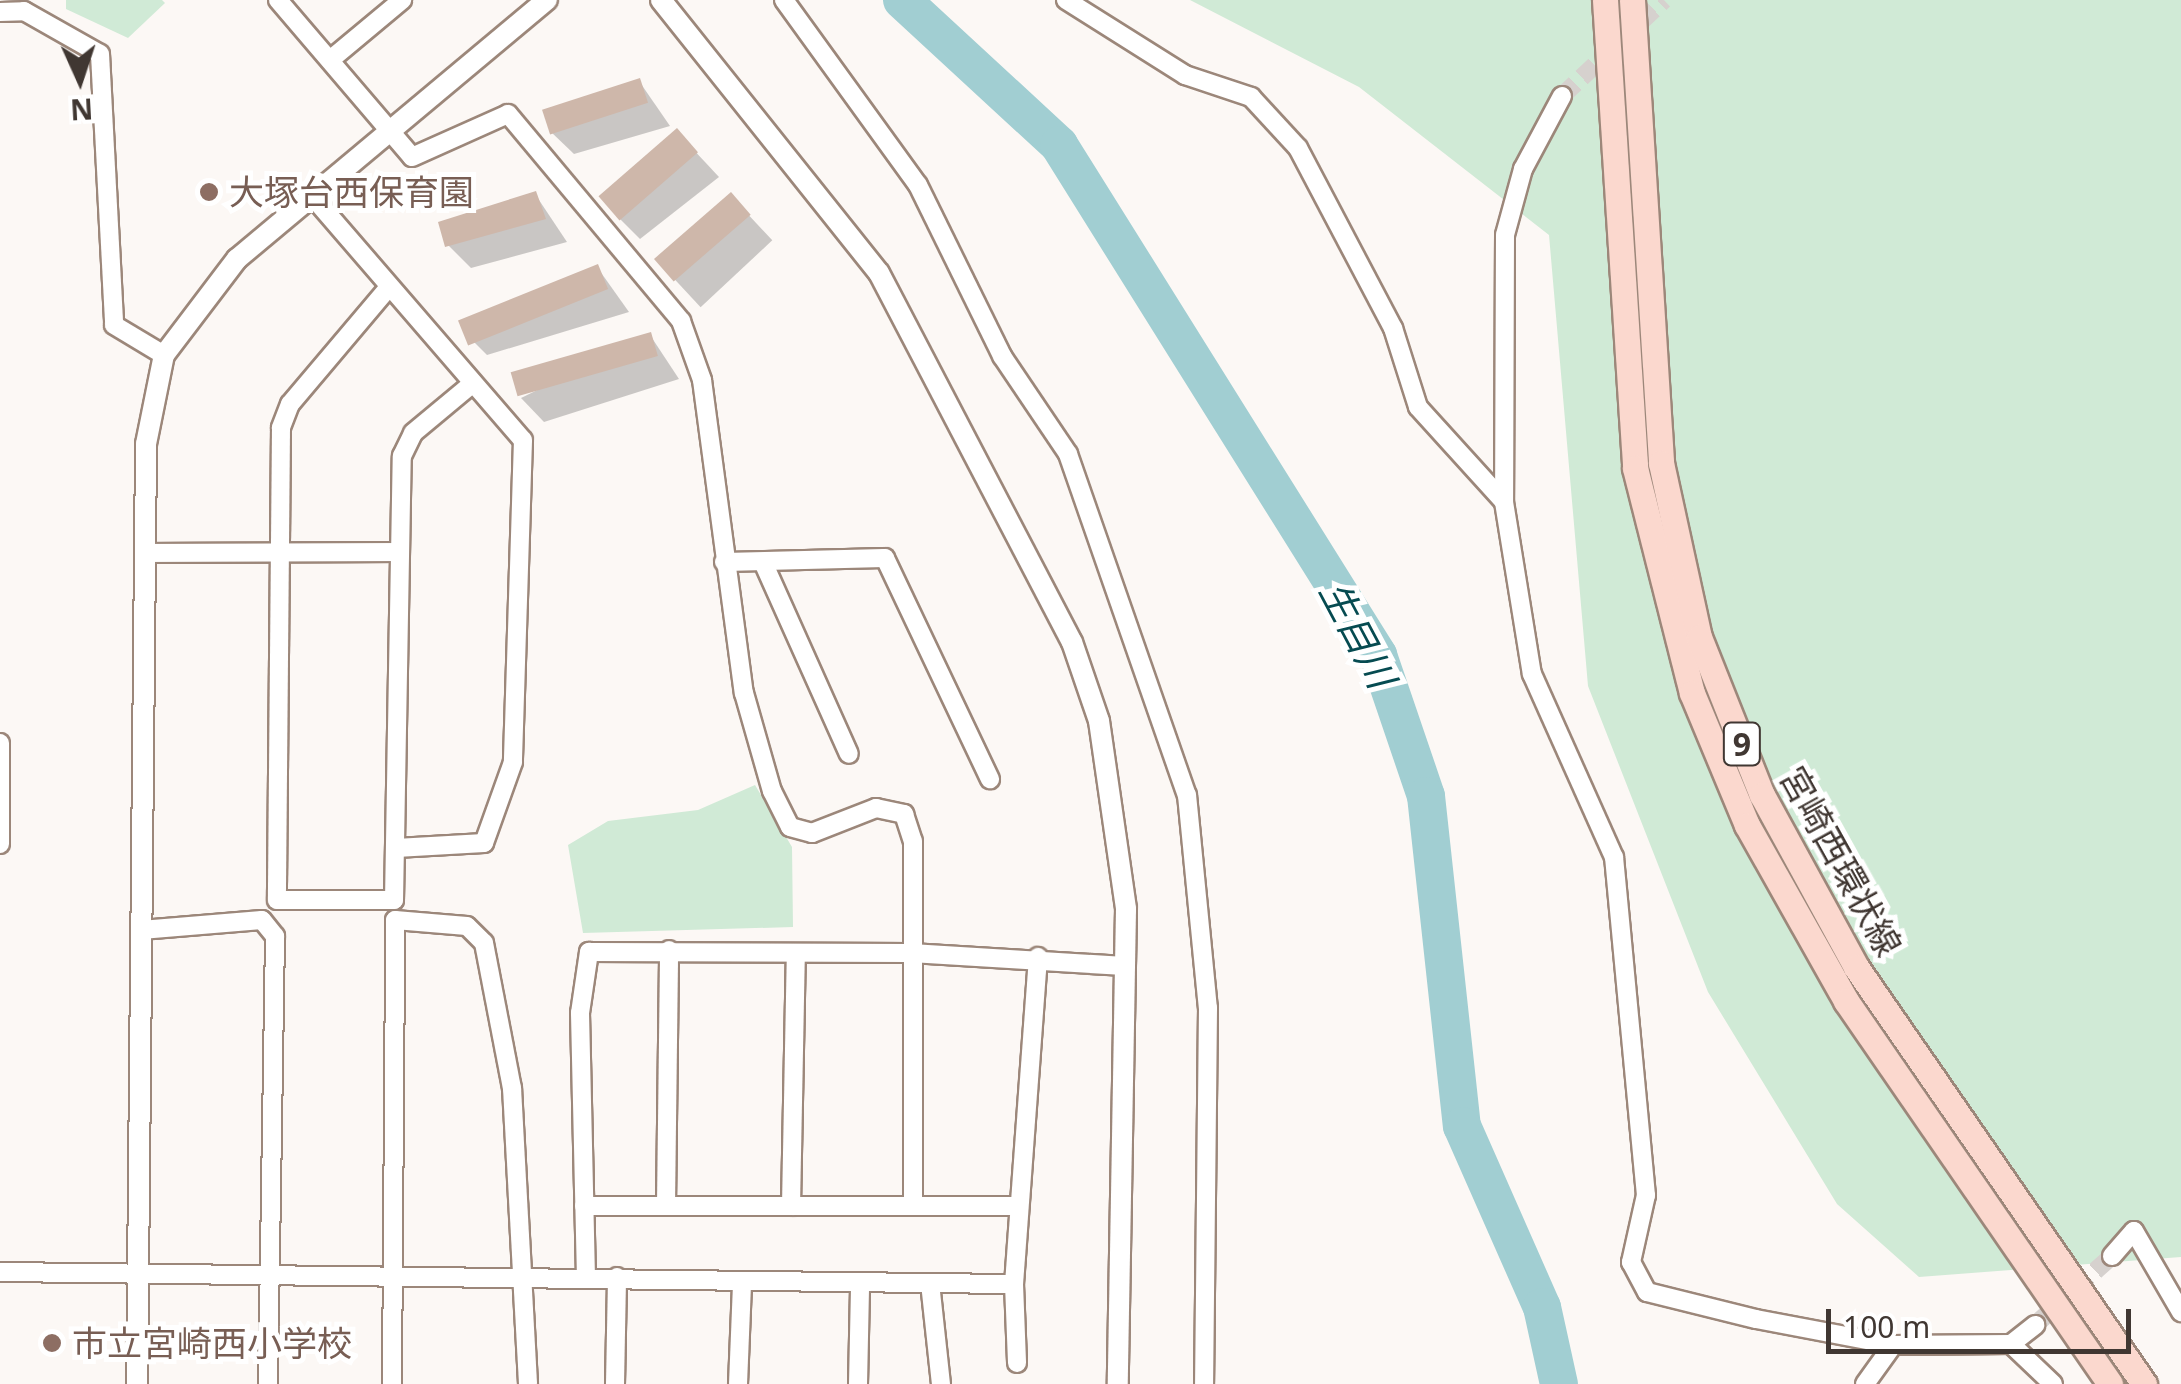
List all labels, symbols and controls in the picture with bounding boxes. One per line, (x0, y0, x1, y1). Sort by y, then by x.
north arrow (30, 30, 130, 130)
text: N (69, 90, 94, 130)
place label: 大塚台西保育園 (229, 171, 474, 213)
marker: 大塚台西保育園 (198, 181, 220, 203)
water label: 生目川 (1311, 573, 1405, 695)
road number: 9 (1722, 717, 1762, 771)
street label: 宮崎西環状線 (1772, 759, 1910, 963)
scale bar (1831, 1289, 2136, 1351)
text: 100 m (1843, 1306, 1930, 1347)
place label: 市立宮崎西小学校 (72, 1322, 352, 1364)
marker: 市立宮崎西小学校 (41, 1332, 63, 1354)

